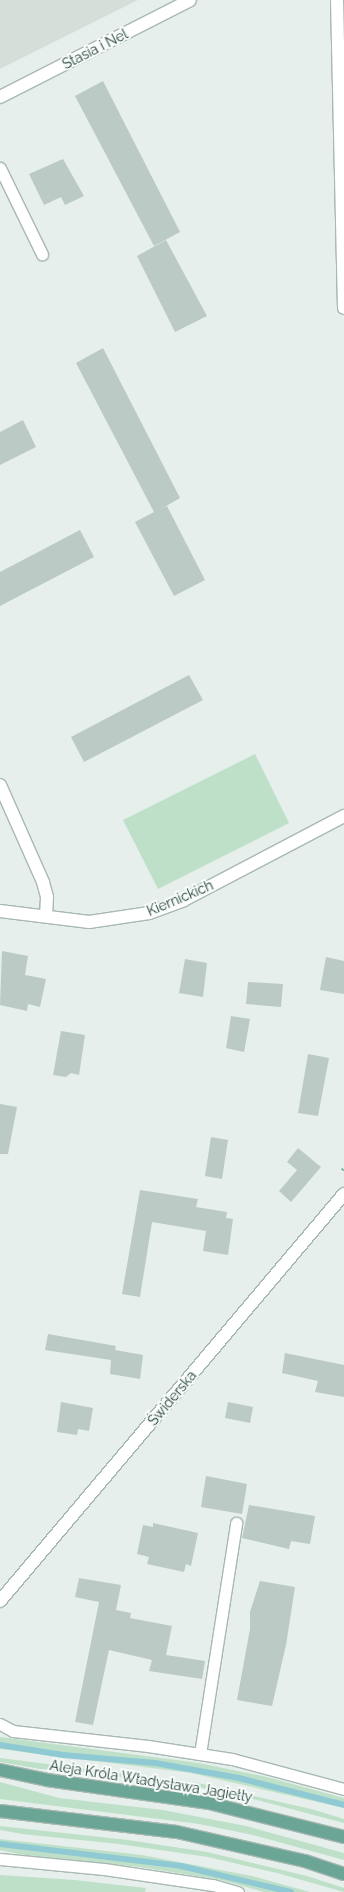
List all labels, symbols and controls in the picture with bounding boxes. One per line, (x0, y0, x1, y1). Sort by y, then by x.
street label: Stasia i Nel (60, 25, 130, 73)
street label: Kiernickich (144, 877, 216, 919)
street label: Świderska (144, 1367, 200, 1429)
street label: Aleja Króla Władysława Jagiełły (48, 1757, 254, 1805)

